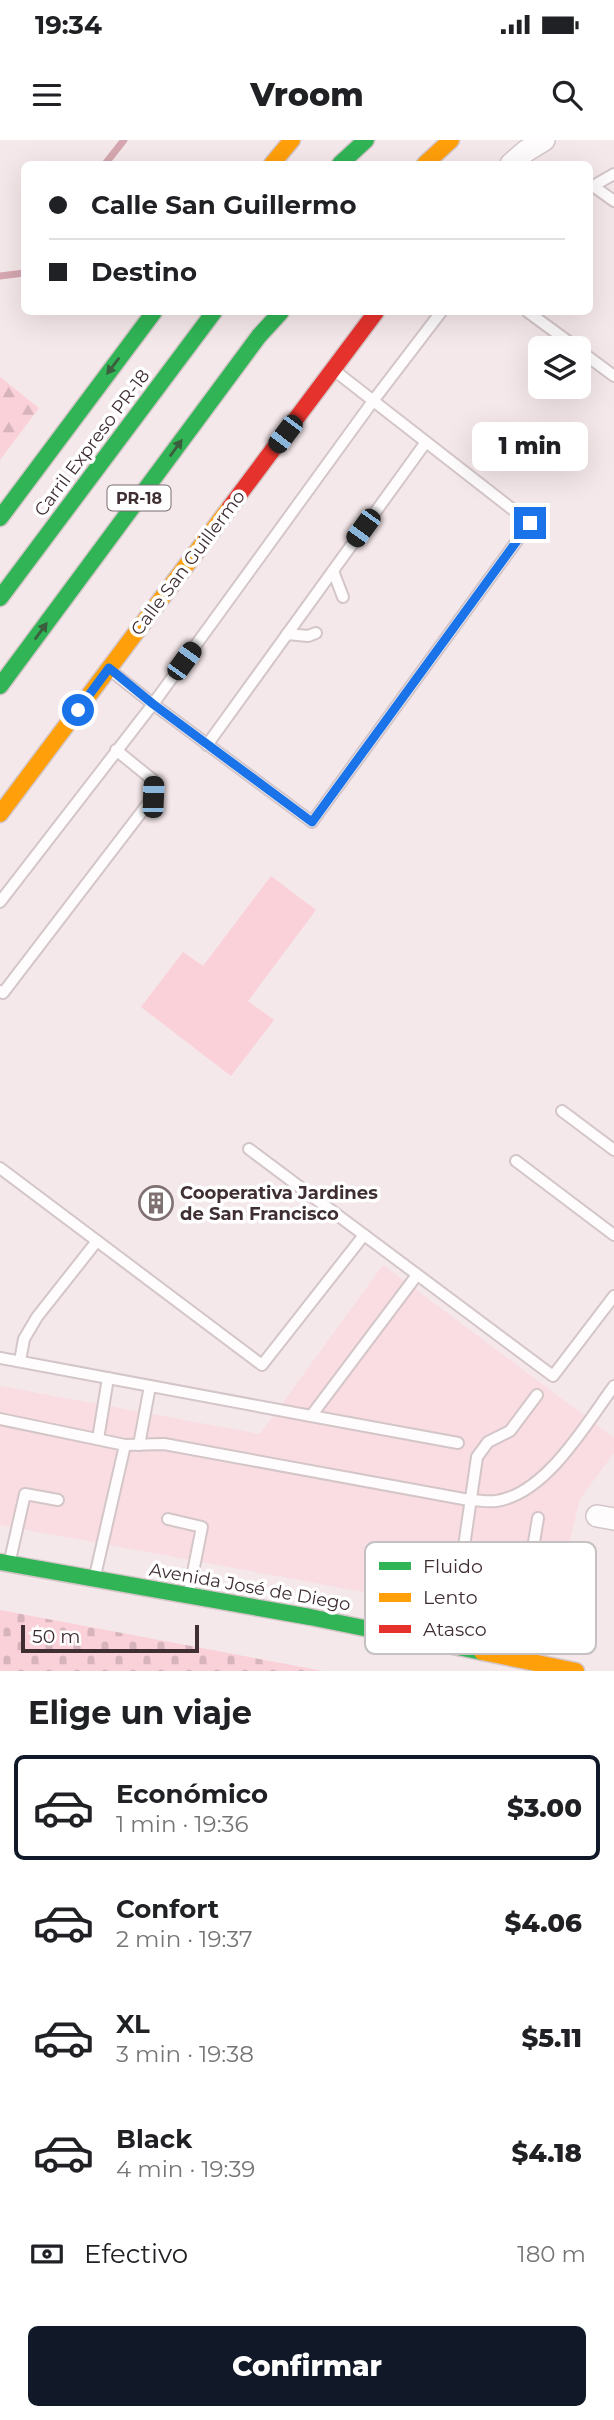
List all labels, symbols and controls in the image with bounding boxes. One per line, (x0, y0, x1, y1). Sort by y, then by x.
text: 19:34 (35, 9, 102, 41)
text: Vroom (250, 75, 364, 114)
icon: menu (28, 76, 66, 114)
icon: search (548, 76, 586, 114)
text: Calle San Guillermo (91, 189, 356, 221)
text: Destino (91, 256, 197, 288)
map controls (528, 336, 591, 399)
button: layers (528, 336, 591, 399)
one-way arrow (107, 357, 121, 375)
street label: Carril Expreso PR-18 (30, 365, 154, 521)
car (264, 411, 307, 457)
callout: 1 min (472, 422, 588, 470)
text: 1 min (498, 432, 562, 460)
one-way arrow (168, 440, 183, 458)
road number: PR-18 (108, 486, 170, 510)
street label: Calle San Guillermo (126, 486, 250, 640)
car (343, 505, 384, 551)
route end (514, 507, 546, 539)
one-way arrow (33, 622, 47, 640)
car (164, 638, 205, 684)
route start (62, 694, 94, 726)
car (142, 776, 165, 818)
place label: Cooperativa Jardines de San Francisco (180, 1182, 378, 1225)
building icon: Cooperativa Jardines de San Francisco (137, 1184, 175, 1222)
legend (365, 1542, 596, 1654)
text: Fluido (423, 1555, 483, 1578)
street label: Avenida José de Diego (148, 1558, 352, 1616)
text: Lento (423, 1586, 478, 1609)
text: Atasco (423, 1618, 487, 1641)
scale bar (21, 1622, 200, 1654)
text: 50 m (32, 1625, 80, 1648)
text: Elige un viaje (28, 1693, 252, 1732)
icon: car (32, 1776, 95, 1839)
text: Económico (116, 1778, 268, 1810)
text: $3.00 (507, 1792, 582, 1824)
text: 1 min · 19:36 (116, 1810, 248, 1838)
icon: car (32, 1891, 95, 1954)
text: Confort (116, 1893, 219, 1925)
text: $4.06 (505, 1907, 582, 1939)
text: 2 min · 19:37 (116, 1925, 253, 1953)
icon: car (32, 2006, 95, 2069)
text: XL (116, 2008, 150, 2040)
text: $5.11 (521, 2022, 582, 2054)
text: 3 min · 19:38 (116, 2040, 254, 2068)
icon: car (32, 2121, 95, 2184)
text: Black (116, 2123, 192, 2155)
text: $4.18 (511, 2137, 582, 2169)
text: 4 min · 19:39 (116, 2155, 255, 2183)
icon: cash (28, 2235, 66, 2273)
text: Efectivo (84, 2238, 188, 2270)
text: 180 m (517, 2240, 586, 2268)
button: Confirmar (28, 2326, 586, 2406)

